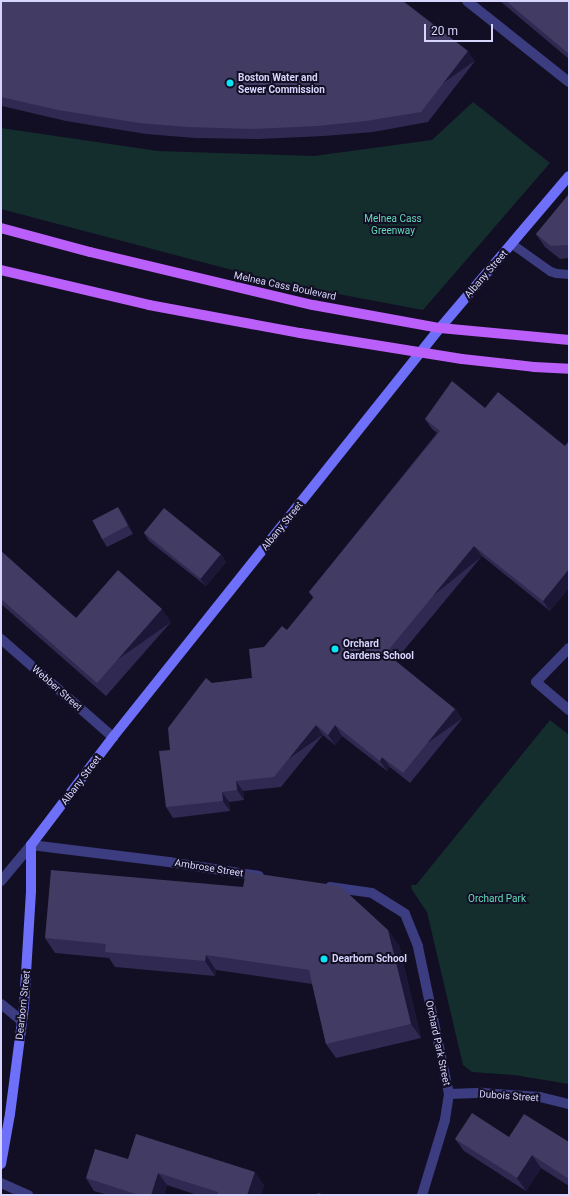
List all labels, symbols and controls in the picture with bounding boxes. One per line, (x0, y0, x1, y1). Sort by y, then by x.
scale bar (426, 16, 495, 42)
text: 20 m (431, 24, 458, 38)
place label: Boston Water and Sewer Commission (238, 71, 325, 94)
marker: Boston Water and Sewer Commission (225, 78, 235, 88)
park label: Melnea Cass Greenway (364, 212, 422, 236)
street label: Albany Street (462, 248, 510, 300)
street label: Melnea Cass Boulevard (233, 269, 337, 303)
street label: Albany Street (259, 499, 305, 553)
place label: Orchard Gardens School (343, 637, 414, 660)
marker: Orchard Gardens School (330, 644, 340, 654)
street label: Webber Street (29, 663, 85, 713)
street label: Albany Street (58, 753, 104, 807)
street label: Ambrose Street (174, 857, 244, 879)
park label: Orchard Park (468, 893, 526, 905)
place label: Dearborn School (332, 953, 407, 965)
marker: Dearborn School (319, 954, 329, 964)
street label: Dearborn Street (13, 970, 33, 1040)
street label: Orchard Park Street (423, 999, 453, 1087)
street label: Dubois Street (479, 1088, 539, 1104)

